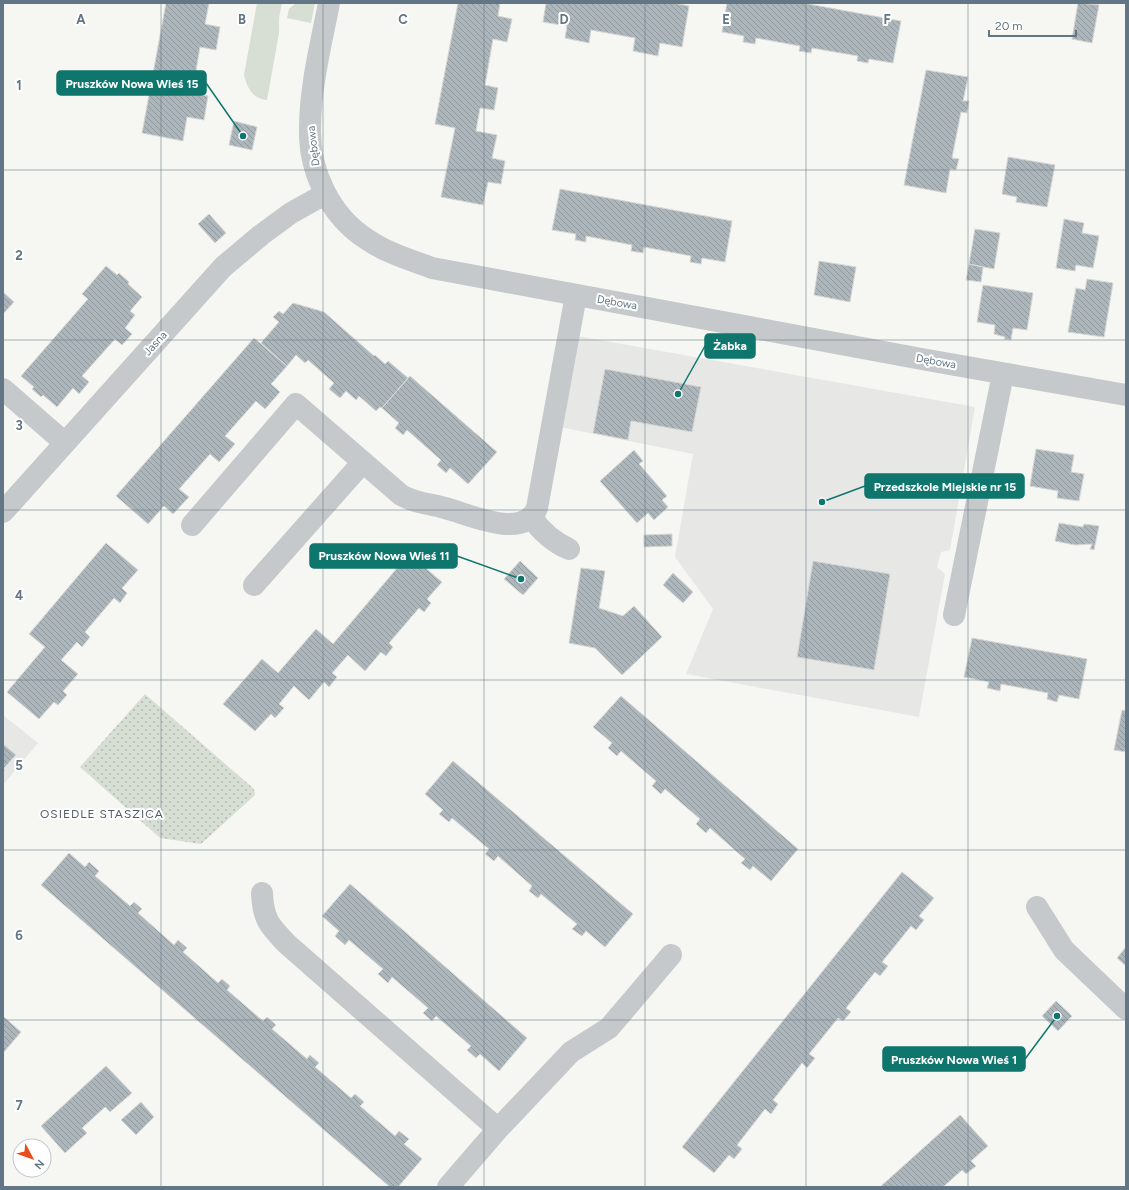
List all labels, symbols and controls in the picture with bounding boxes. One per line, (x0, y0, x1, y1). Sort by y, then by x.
text: A (76, 12, 86, 27)
text: B (238, 12, 246, 27)
text: C (398, 12, 408, 27)
text: D (559, 12, 569, 27)
text: E (722, 12, 730, 27)
text: F (883, 12, 891, 27)
scale bar (989, 12, 1076, 38)
text: 20 m (995, 19, 1023, 33)
callout: Pruszków Nowa Wieś 15 (57, 71, 206, 95)
text: Pruszków Nowa Wieś 15 (66, 77, 199, 91)
text: 1 (16, 78, 22, 93)
street label: Dębowa (305, 125, 322, 167)
text: 2 (15, 248, 23, 263)
street label: Dębowa (596, 293, 638, 312)
street label: Jasna (141, 329, 170, 358)
callout: Żabka (705, 334, 755, 358)
text: Żabka (713, 339, 747, 353)
street label: Dębowa (915, 352, 957, 371)
text: 3 (15, 418, 23, 433)
callout: Przedszkole Miejskie nr 15 (865, 474, 1024, 498)
text: Przedszkole Miejskie nr 15 (874, 480, 1016, 494)
callout: Pruszków Nowa Wieś 11 (310, 544, 457, 568)
text: Pruszków Nowa Wieś 11 (318, 549, 450, 563)
text: 4 (15, 588, 23, 603)
text: 5 (15, 758, 23, 773)
district label: OSIEDLE STASZICA (40, 807, 164, 821)
text: 6 (15, 928, 23, 943)
callout: Pruszków Nowa Wieś 1 (883, 1047, 1025, 1071)
text: Pruszków Nowa Wieś 1 (891, 1053, 1017, 1067)
text: 7 (15, 1098, 23, 1113)
north arrow (12, 1138, 52, 1178)
text: N (31, 1157, 47, 1172)

